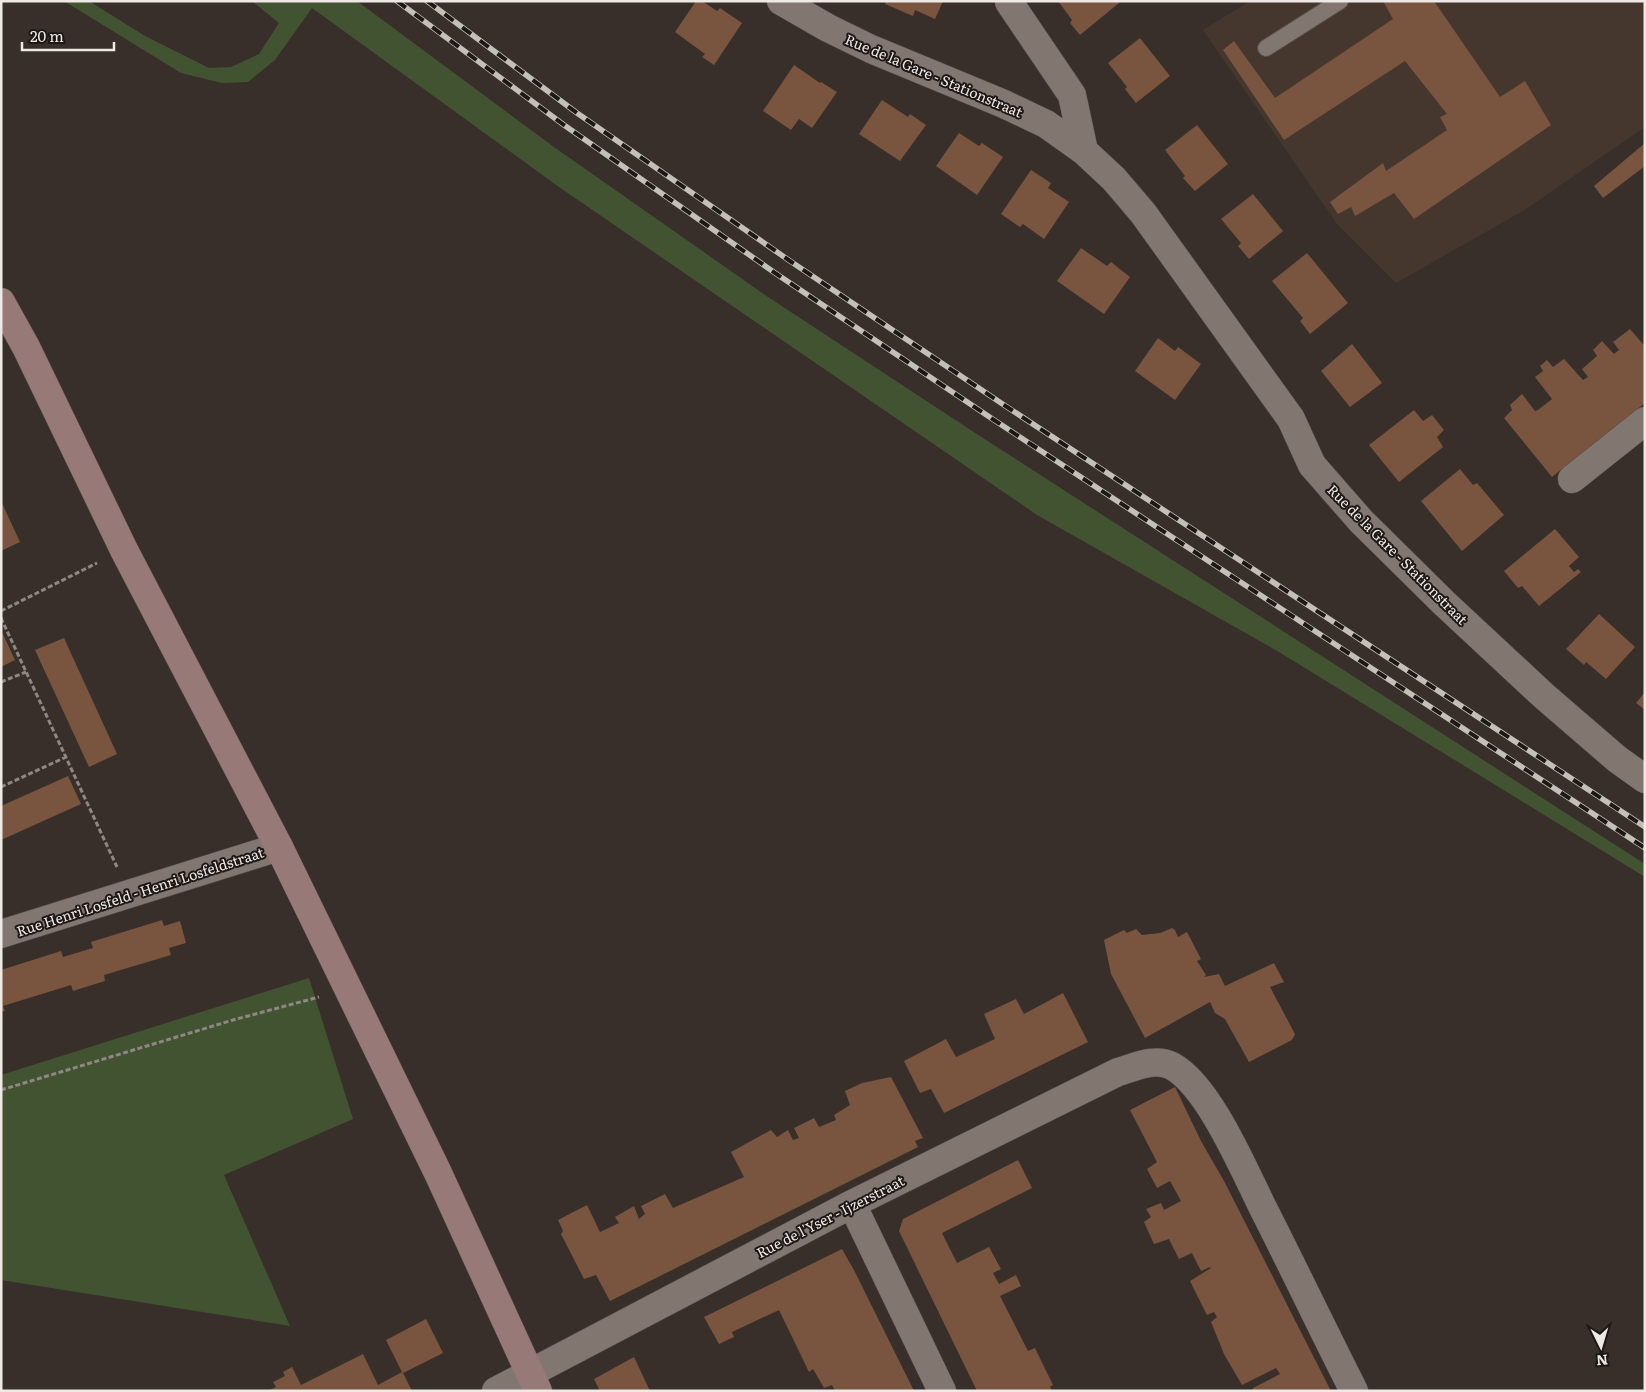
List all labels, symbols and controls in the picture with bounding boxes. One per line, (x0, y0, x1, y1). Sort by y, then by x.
scale bar (22, 20, 115, 52)
text: 20 m (30, 24, 64, 47)
street label: Rue de la Gare - Stationstraat (842, 28, 1026, 122)
street label: Rue de la Gare - Stationstraat (1323, 479, 1473, 629)
street label: Rue Henri Losfeld - Henri Losfeldstraat (14, 841, 266, 940)
street label: Rue de l'Yser - Ijzerstraat (753, 1170, 908, 1262)
north arrow (1576, 1322, 1626, 1372)
text: N (1595, 1350, 1609, 1371)

